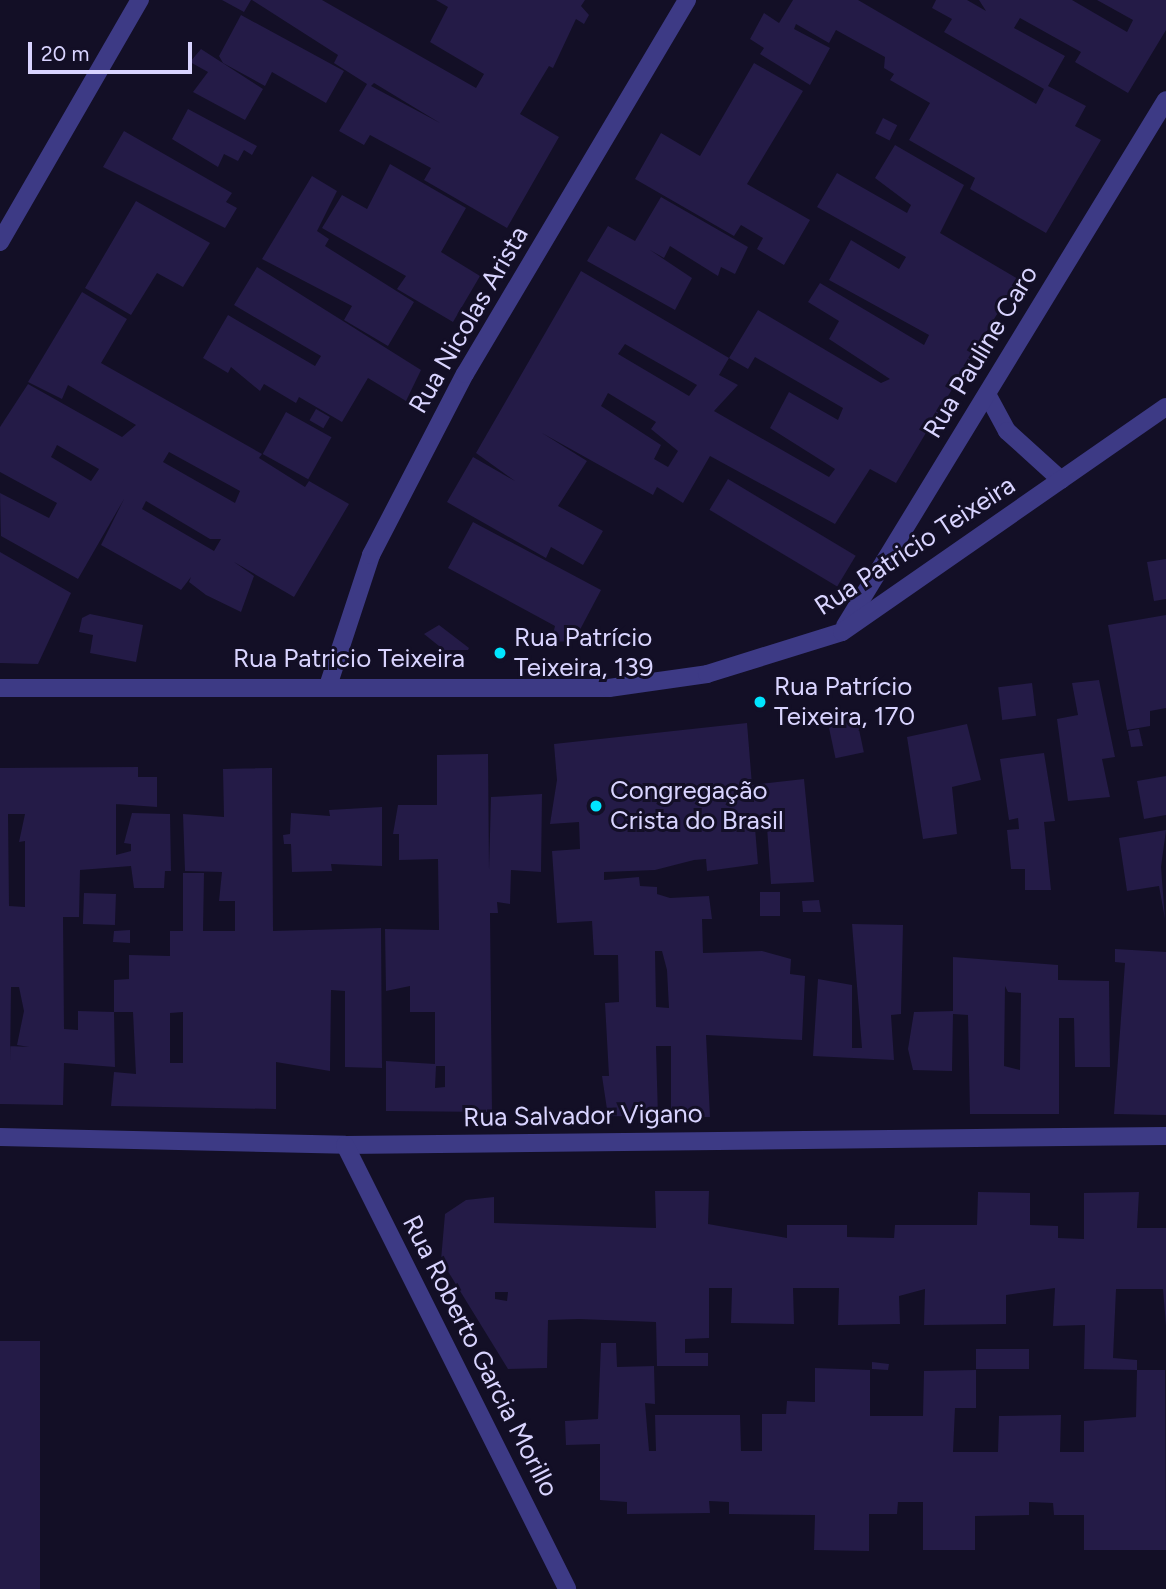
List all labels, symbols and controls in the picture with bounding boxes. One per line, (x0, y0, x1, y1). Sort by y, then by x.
scale bar (32, 28, 196, 72)
text: 20 m (41, 41, 89, 66)
street label: Rua Nicolas Arista (403, 221, 535, 419)
street label: Rua Pauline Caro (917, 260, 1045, 444)
street label: Rua Patricio Teixeira (809, 470, 1021, 622)
place label: Rua Patrício Teixeira, 139 (514, 622, 653, 684)
street label: Rua Patricio Teixeira (233, 643, 465, 675)
marker: Rua Patrício Teixeira, 139 (492, 645, 508, 661)
place label: Rua Patrício Teixeira, 170 (774, 671, 915, 732)
marker: Rua Patrício Teixeira, 170 (752, 694, 768, 710)
place label: Congregação Crista do Brasil (610, 775, 784, 836)
marker: Congregação Crista do Brasil (588, 798, 604, 814)
street label: Rua Salvador Vigano (463, 1098, 703, 1134)
street label: Rua Roberto Garcia Morillo (395, 1210, 565, 1502)

